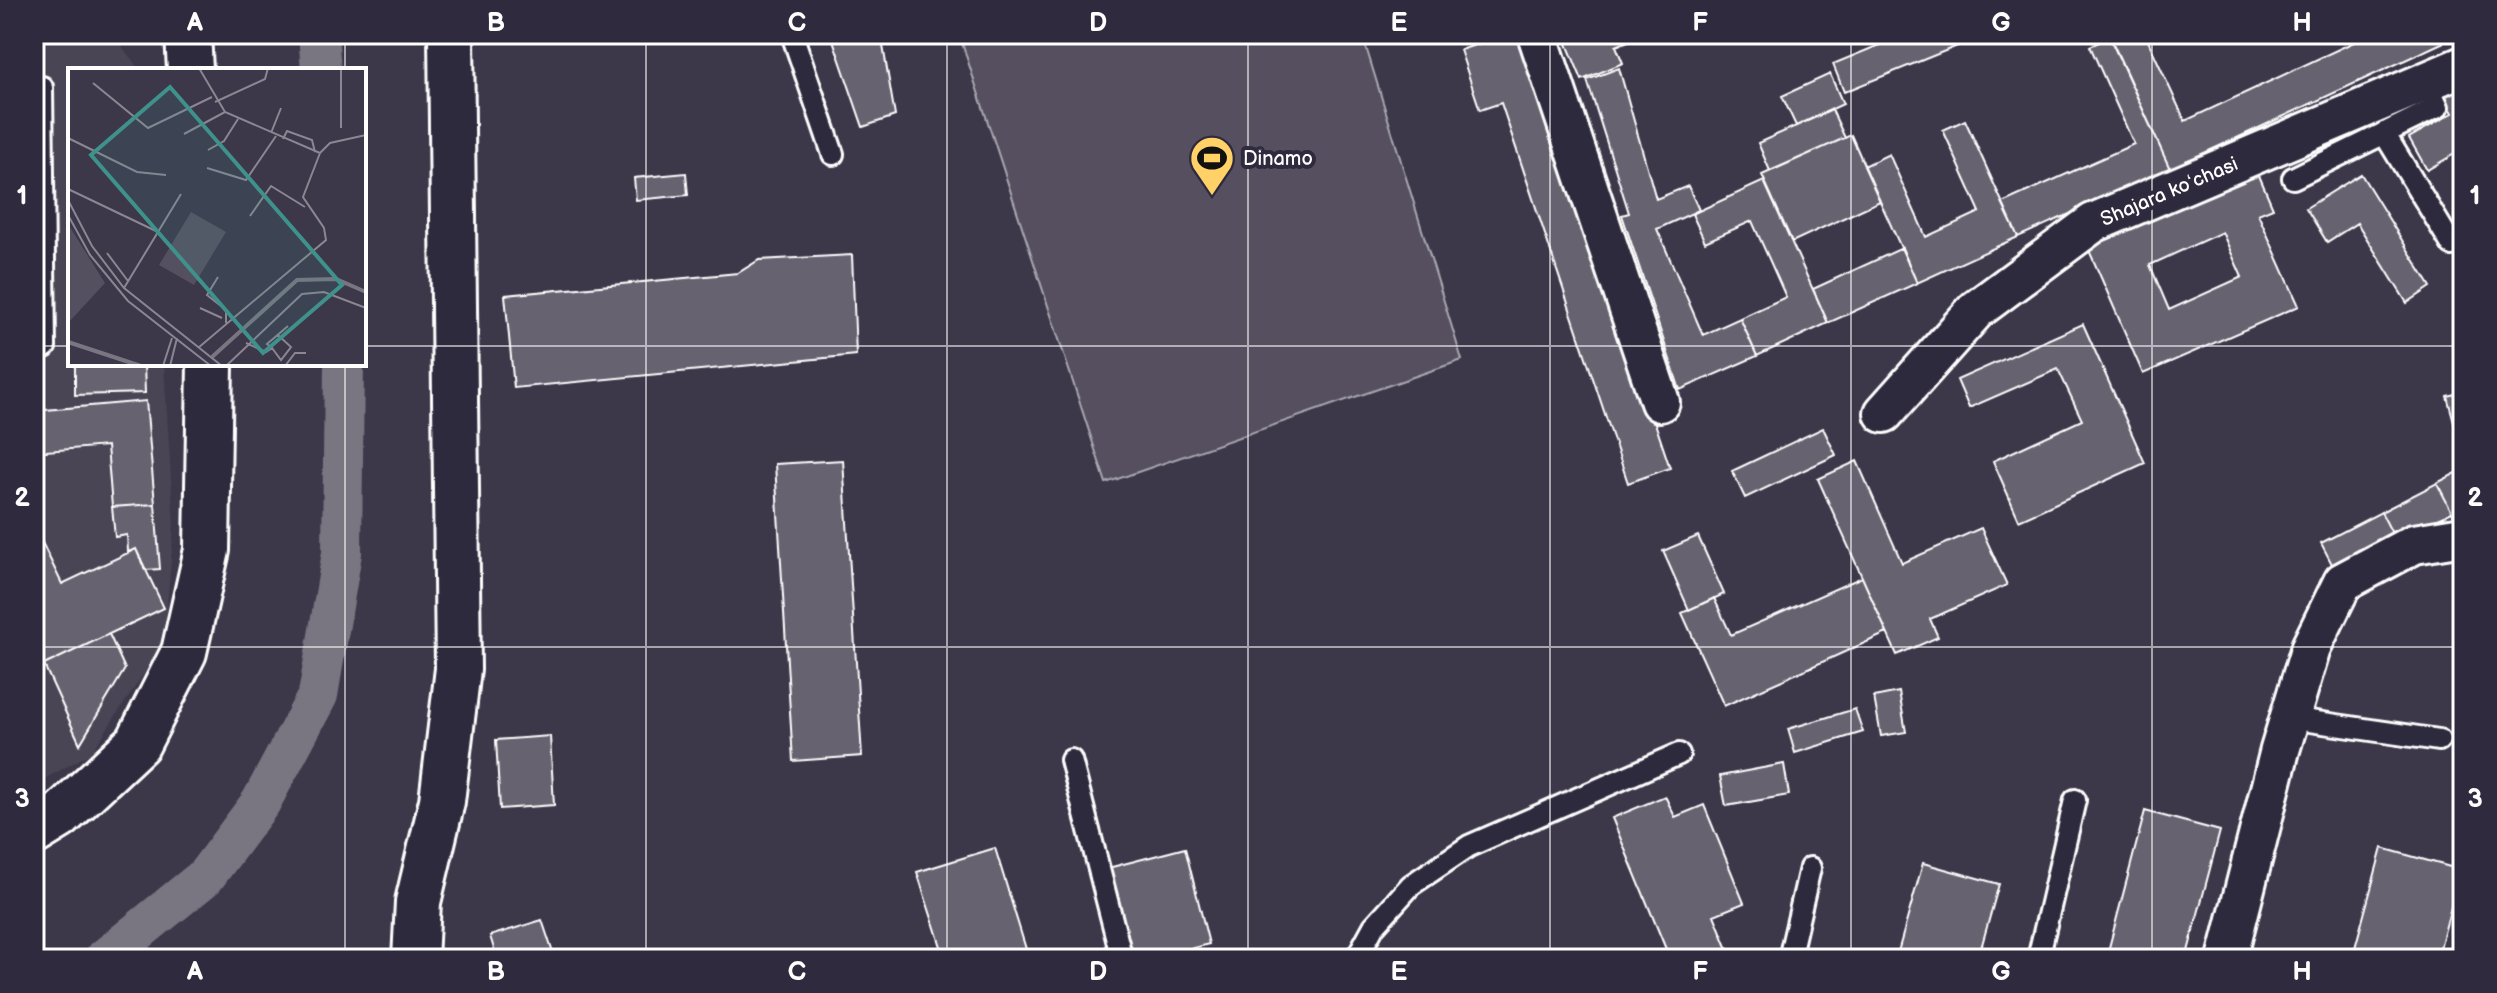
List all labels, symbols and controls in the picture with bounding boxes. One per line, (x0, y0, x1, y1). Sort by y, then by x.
text: A (186, 8, 203, 39)
text: B (487, 8, 505, 39)
text: C (788, 8, 806, 39)
text: D (1089, 8, 1107, 39)
text: E (1391, 8, 1408, 39)
text: F (1692, 8, 1708, 39)
text: G (1991, 8, 2011, 39)
text: H (2292, 8, 2312, 39)
inset map (68, 68, 366, 366)
sports icon: Dinamo (1188, 134, 1236, 197)
place label: Dinamo (1243, 147, 1313, 171)
street label: Shajara koʻchasi (2097, 152, 2242, 232)
text: 1 (17, 181, 27, 212)
text: 1 (2470, 181, 2480, 212)
text: 2 (14, 483, 30, 514)
text: 2 (2467, 483, 2483, 514)
text: 3 (14, 784, 30, 815)
text: 3 (2467, 784, 2483, 815)
text: A (186, 957, 203, 988)
text: B (487, 957, 505, 988)
text: C (788, 957, 806, 988)
text: D (1089, 957, 1107, 988)
text: E (1391, 957, 1408, 988)
text: F (1692, 957, 1708, 988)
text: G (1991, 957, 2011, 988)
text: H (2292, 957, 2312, 988)

